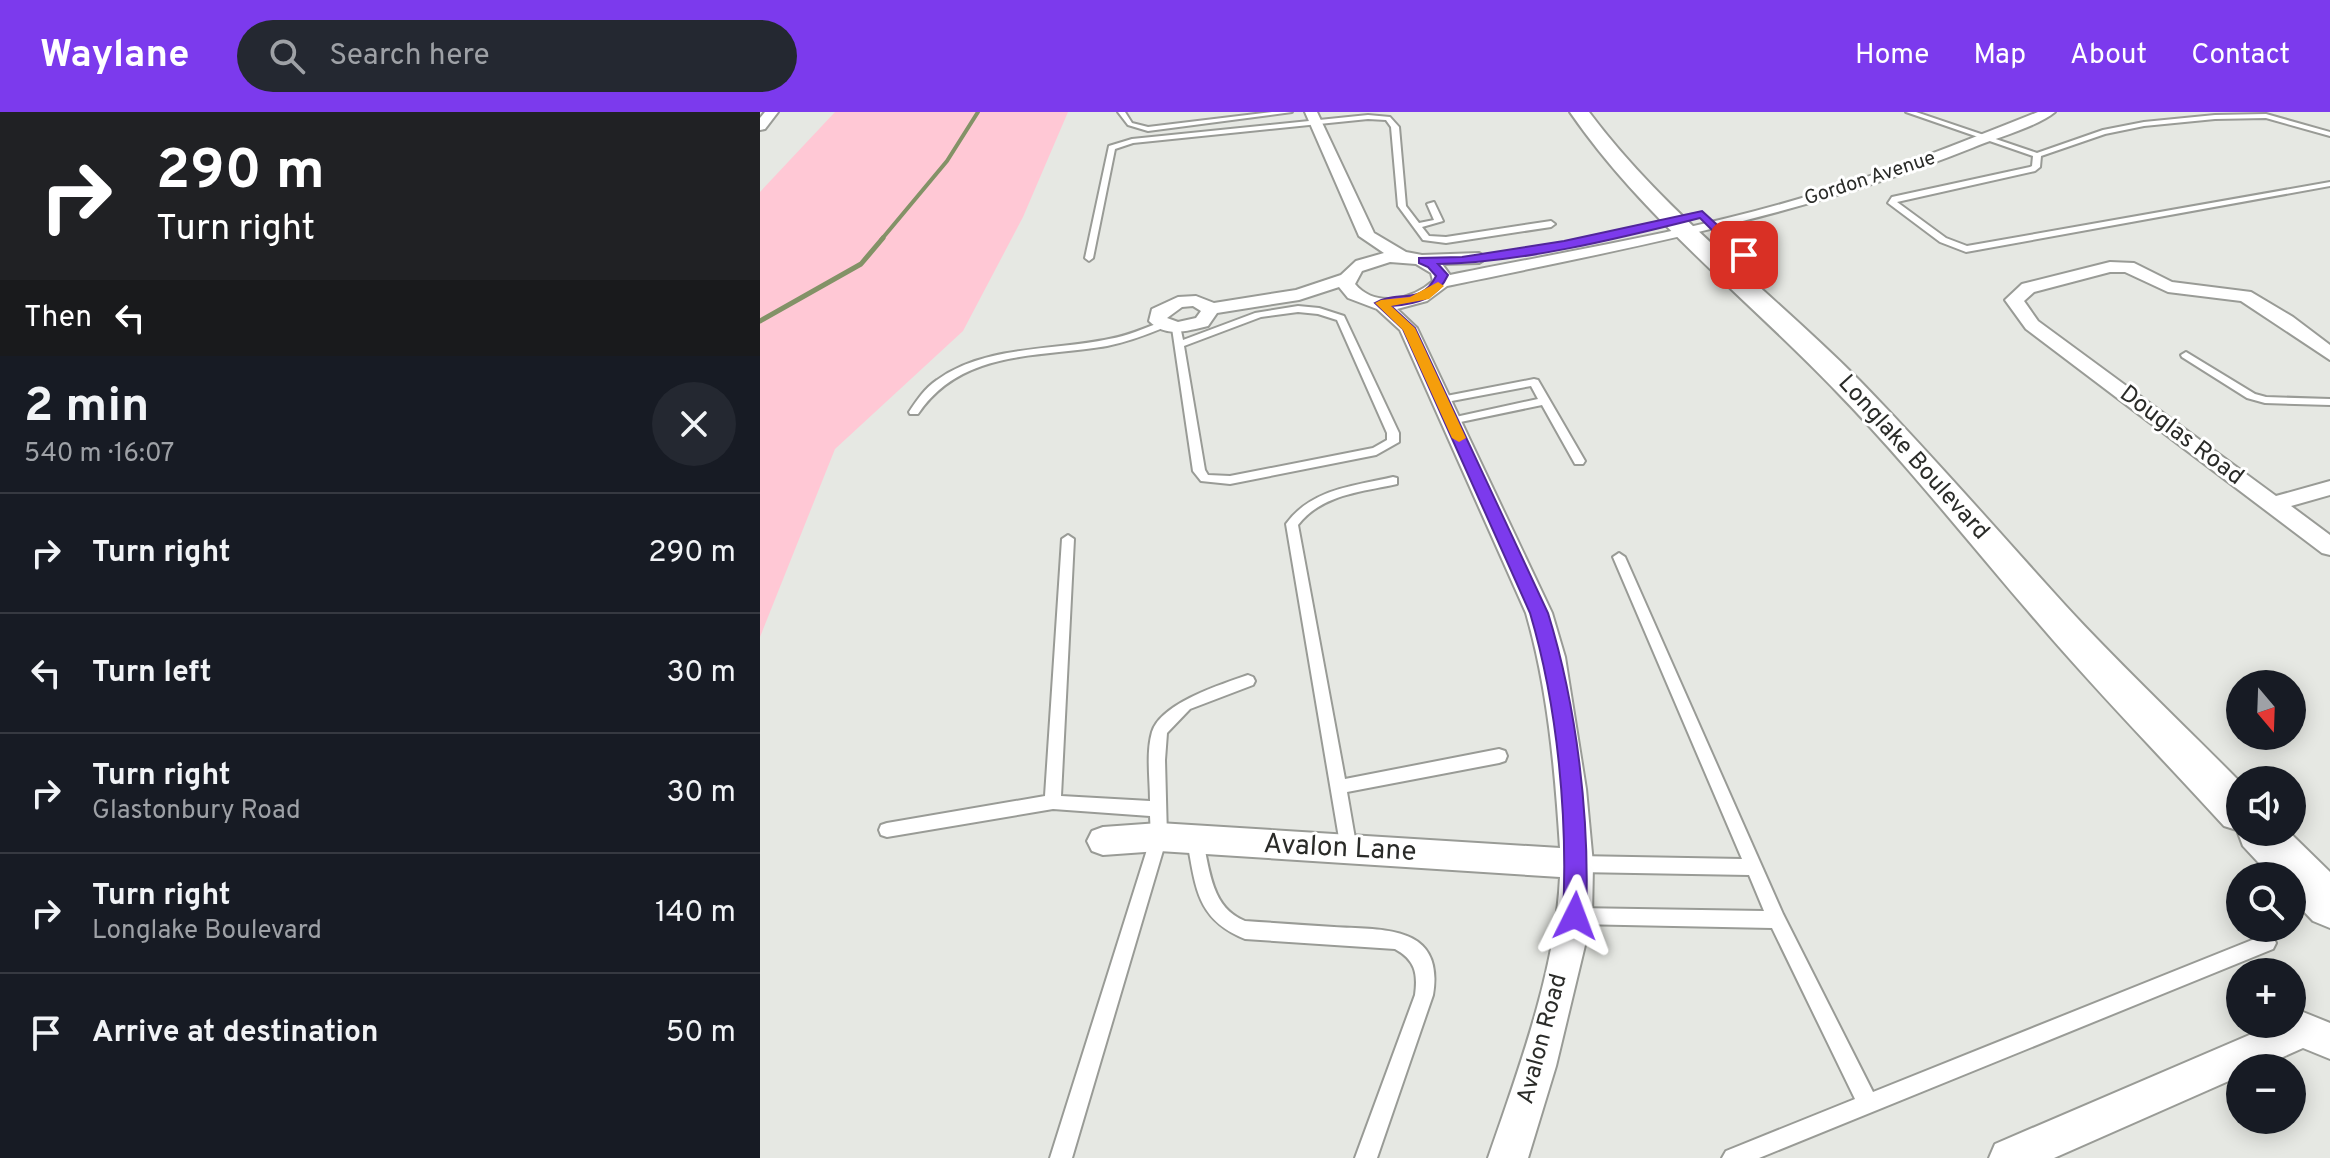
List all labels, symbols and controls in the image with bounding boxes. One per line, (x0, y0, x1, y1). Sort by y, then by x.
search box (237, 20, 797, 92)
text: Waylane (40, 32, 189, 81)
icon: search (265, 34, 309, 78)
text: Search here (329, 38, 490, 75)
text: Home (1855, 38, 1929, 74)
text: Map (1973, 38, 2026, 74)
text: About (2070, 38, 2147, 74)
text: Contact (2191, 38, 2290, 74)
text: 290 m (156, 138, 325, 208)
icon: right (24, 144, 128, 248)
street label: Gordon Avenue (1801, 146, 1939, 212)
text: Turn right (156, 207, 315, 253)
pin (1710, 221, 1778, 289)
icon: arrive (1722, 233, 1766, 277)
icon: left (108, 296, 152, 340)
text: Then (24, 300, 92, 337)
street label: Longlake Boulevard (1831, 369, 1995, 547)
text: 2 min (24, 378, 149, 438)
street label: Douglas Road (2113, 380, 2249, 492)
button: close (652, 382, 736, 466)
text: 540 m · 16:07 (24, 438, 174, 471)
icon: right (24, 531, 68, 575)
text: Turn right (92, 535, 230, 572)
text: 290 m (648, 535, 736, 572)
icon: left (24, 651, 68, 695)
text: Turn left (92, 655, 212, 692)
text: 30 m (667, 655, 736, 692)
north arrow (2226, 670, 2306, 750)
map controls (2226, 670, 2306, 1134)
text: Turn right (92, 758, 230, 795)
button: sound (2226, 766, 2306, 846)
icon: right (24, 771, 68, 815)
text: 30 m (667, 775, 736, 812)
text: Glastonbury Road (92, 795, 301, 828)
street label: Avalon Lane (1263, 827, 1417, 871)
button: search (2226, 862, 2306, 942)
position arrow (1533, 874, 1617, 958)
text: Turn right (92, 878, 230, 915)
icon: right (24, 891, 68, 935)
text: 140 m (655, 895, 736, 932)
text: Longlake Boulevard (92, 915, 322, 948)
button: + (2226, 958, 2306, 1038)
street label: Avalon Road (1511, 970, 1575, 1108)
icon: arrive (24, 1011, 68, 1055)
text: Arrive at destination (92, 1015, 378, 1052)
text: 50 m (666, 1015, 736, 1052)
button: − (2226, 1054, 2306, 1134)

